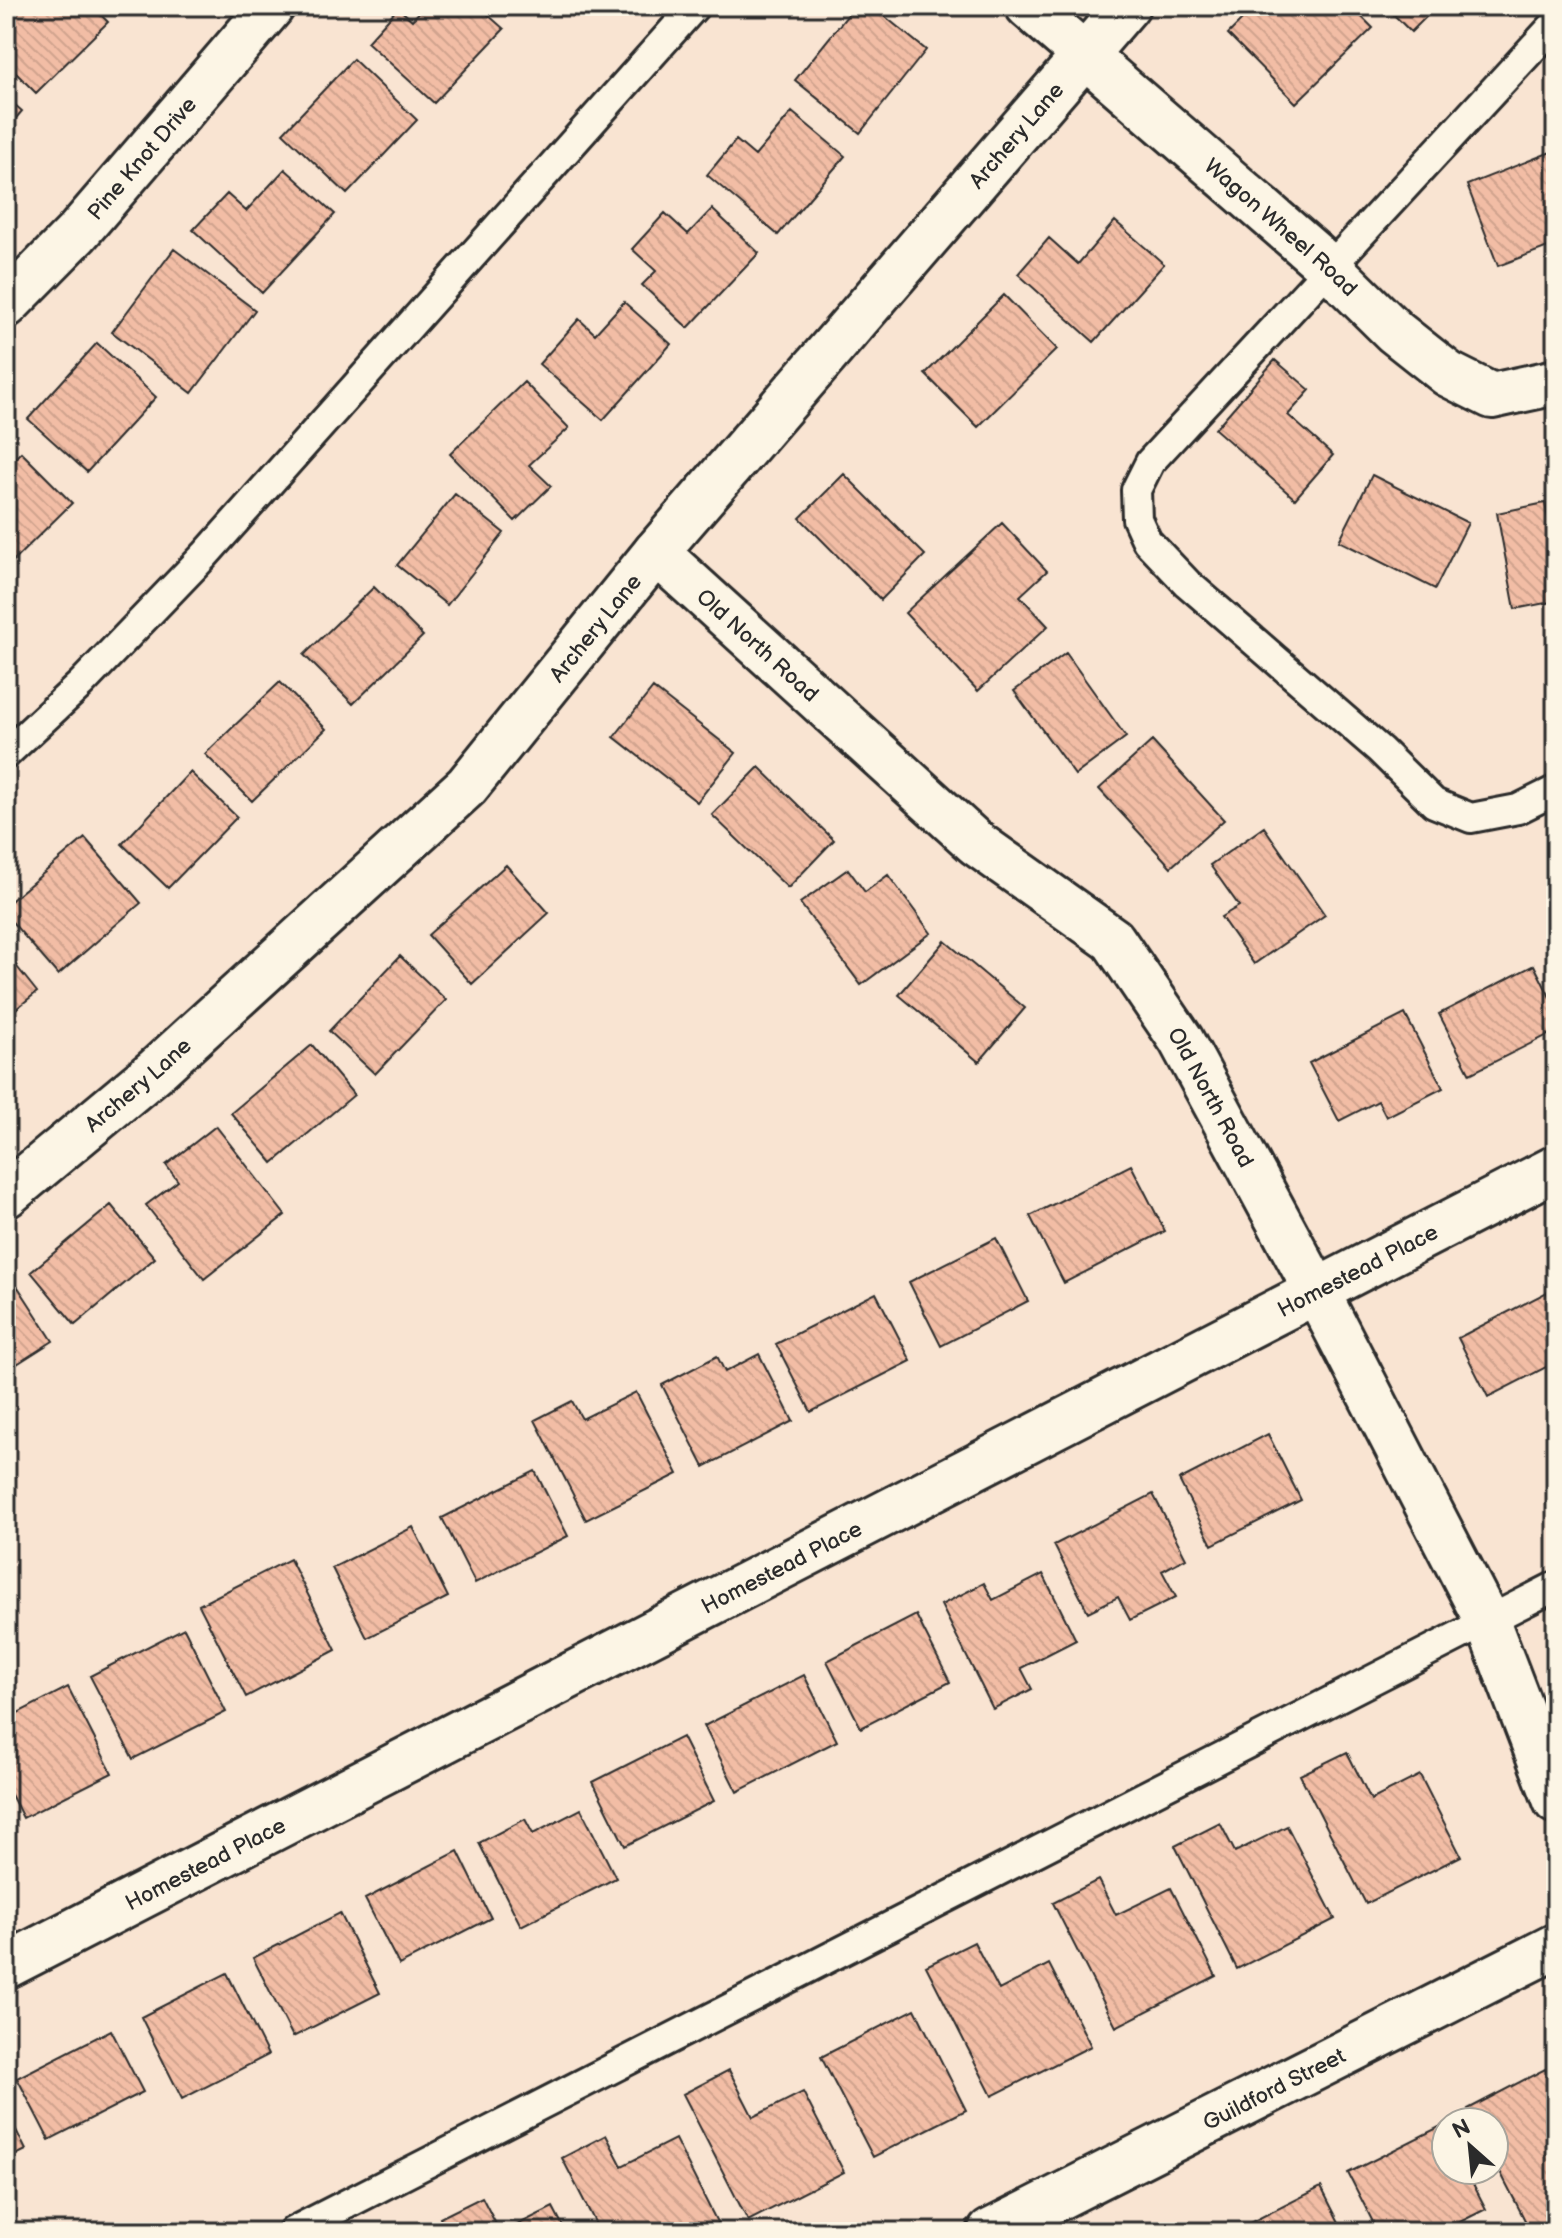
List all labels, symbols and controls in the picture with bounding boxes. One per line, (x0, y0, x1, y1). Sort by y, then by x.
street label: Archery Lane (964, 77, 1070, 194)
street label: Pine Knot Drive (82, 92, 203, 226)
street label: Wagon Wheel Road (1198, 153, 1363, 303)
street label: Archery Lane (544, 569, 648, 688)
street label: Old North Road (691, 584, 824, 708)
street label: Old North Road (1161, 1022, 1259, 1172)
street label: Archery Lane (80, 1033, 197, 1139)
street label: Homestead Place (1273, 1219, 1443, 1324)
street label: Homestead Place (697, 1516, 867, 1621)
street label: Homestead Place (121, 1812, 291, 1917)
street label: Guildford Street (1199, 2043, 1350, 2137)
north arrow (1430, 2106, 1510, 2186)
text: N (1448, 2114, 1475, 2145)

